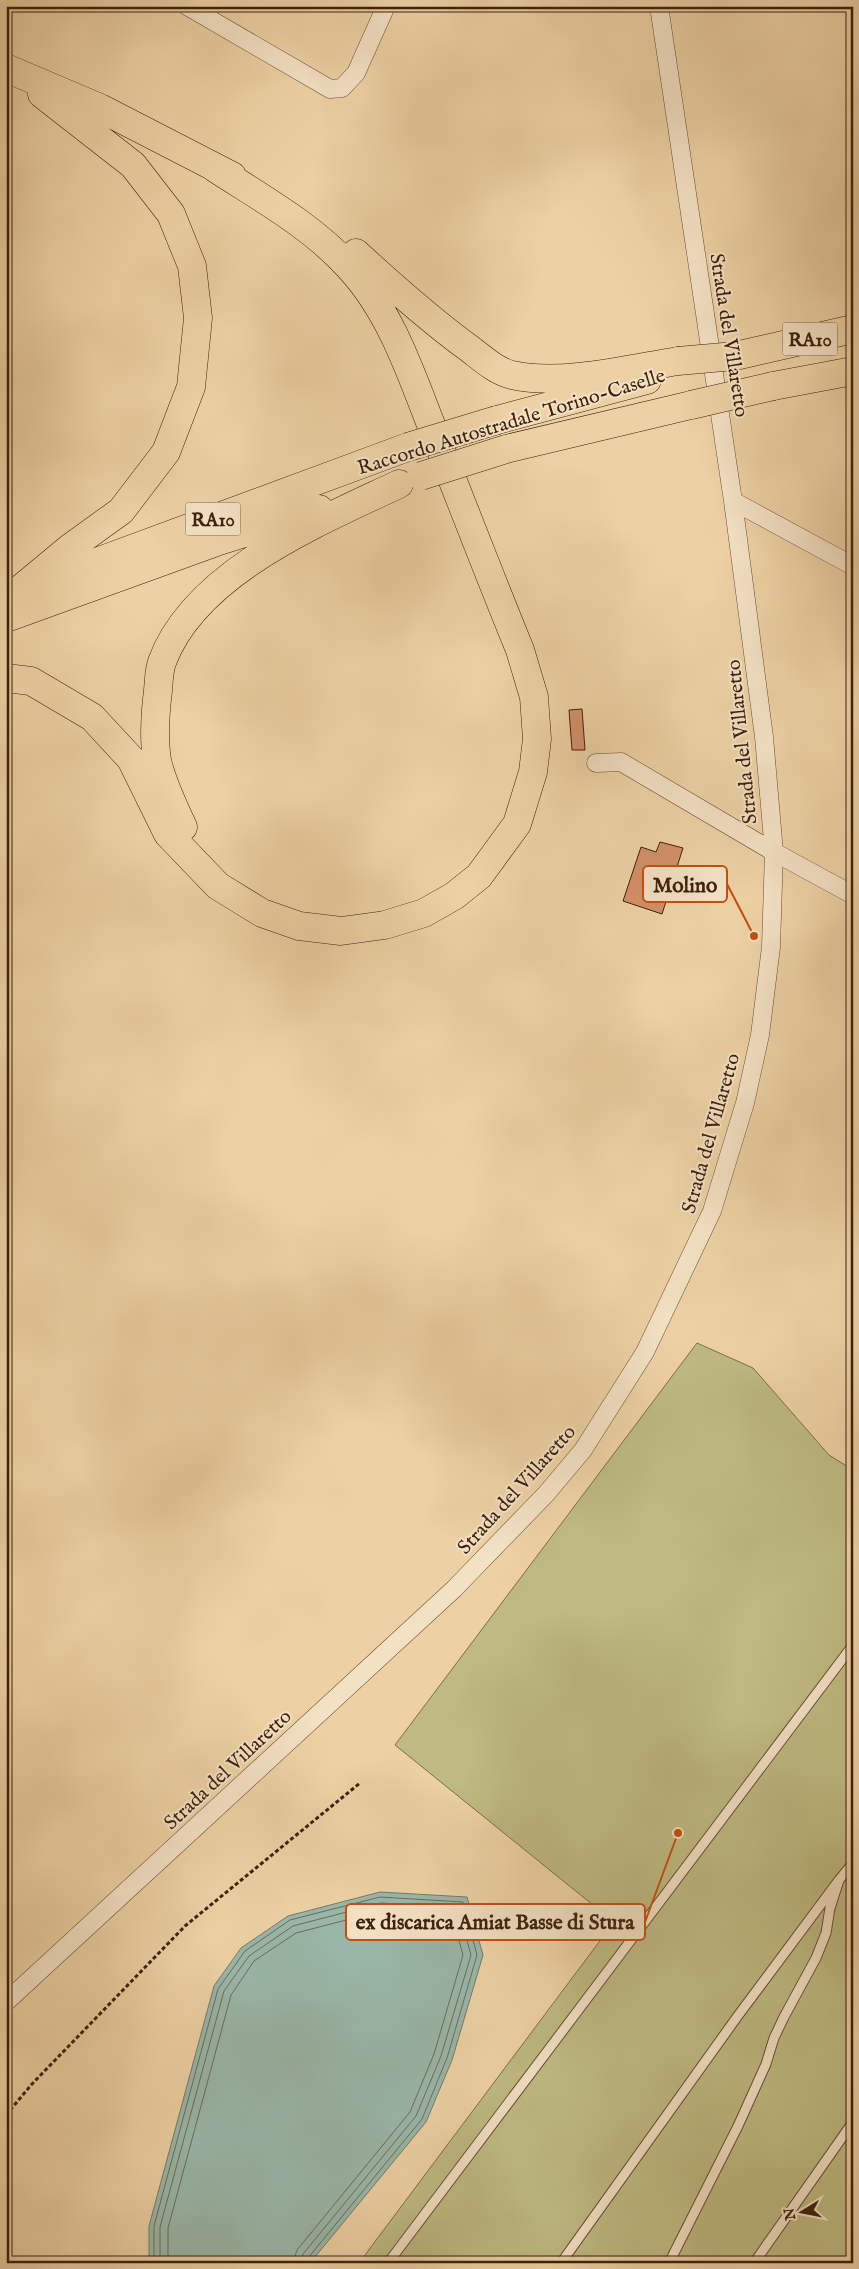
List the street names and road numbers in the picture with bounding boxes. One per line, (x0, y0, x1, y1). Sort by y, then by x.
street label: Strada del Villaretto (703, 252, 754, 419)
road number: RA10 (782, 322, 838, 356)
street label: Raccordo Autostradale Torino-Caselle (355, 364, 668, 481)
road number: RA10 (186, 502, 240, 536)
street label: Strada del Villaretto (721, 658, 764, 825)
street label: Strada del Villaretto (677, 1050, 746, 1216)
street label: Strada del Villaretto (452, 1420, 582, 1560)
street label: Strada del Villaretto (159, 1704, 297, 1836)

